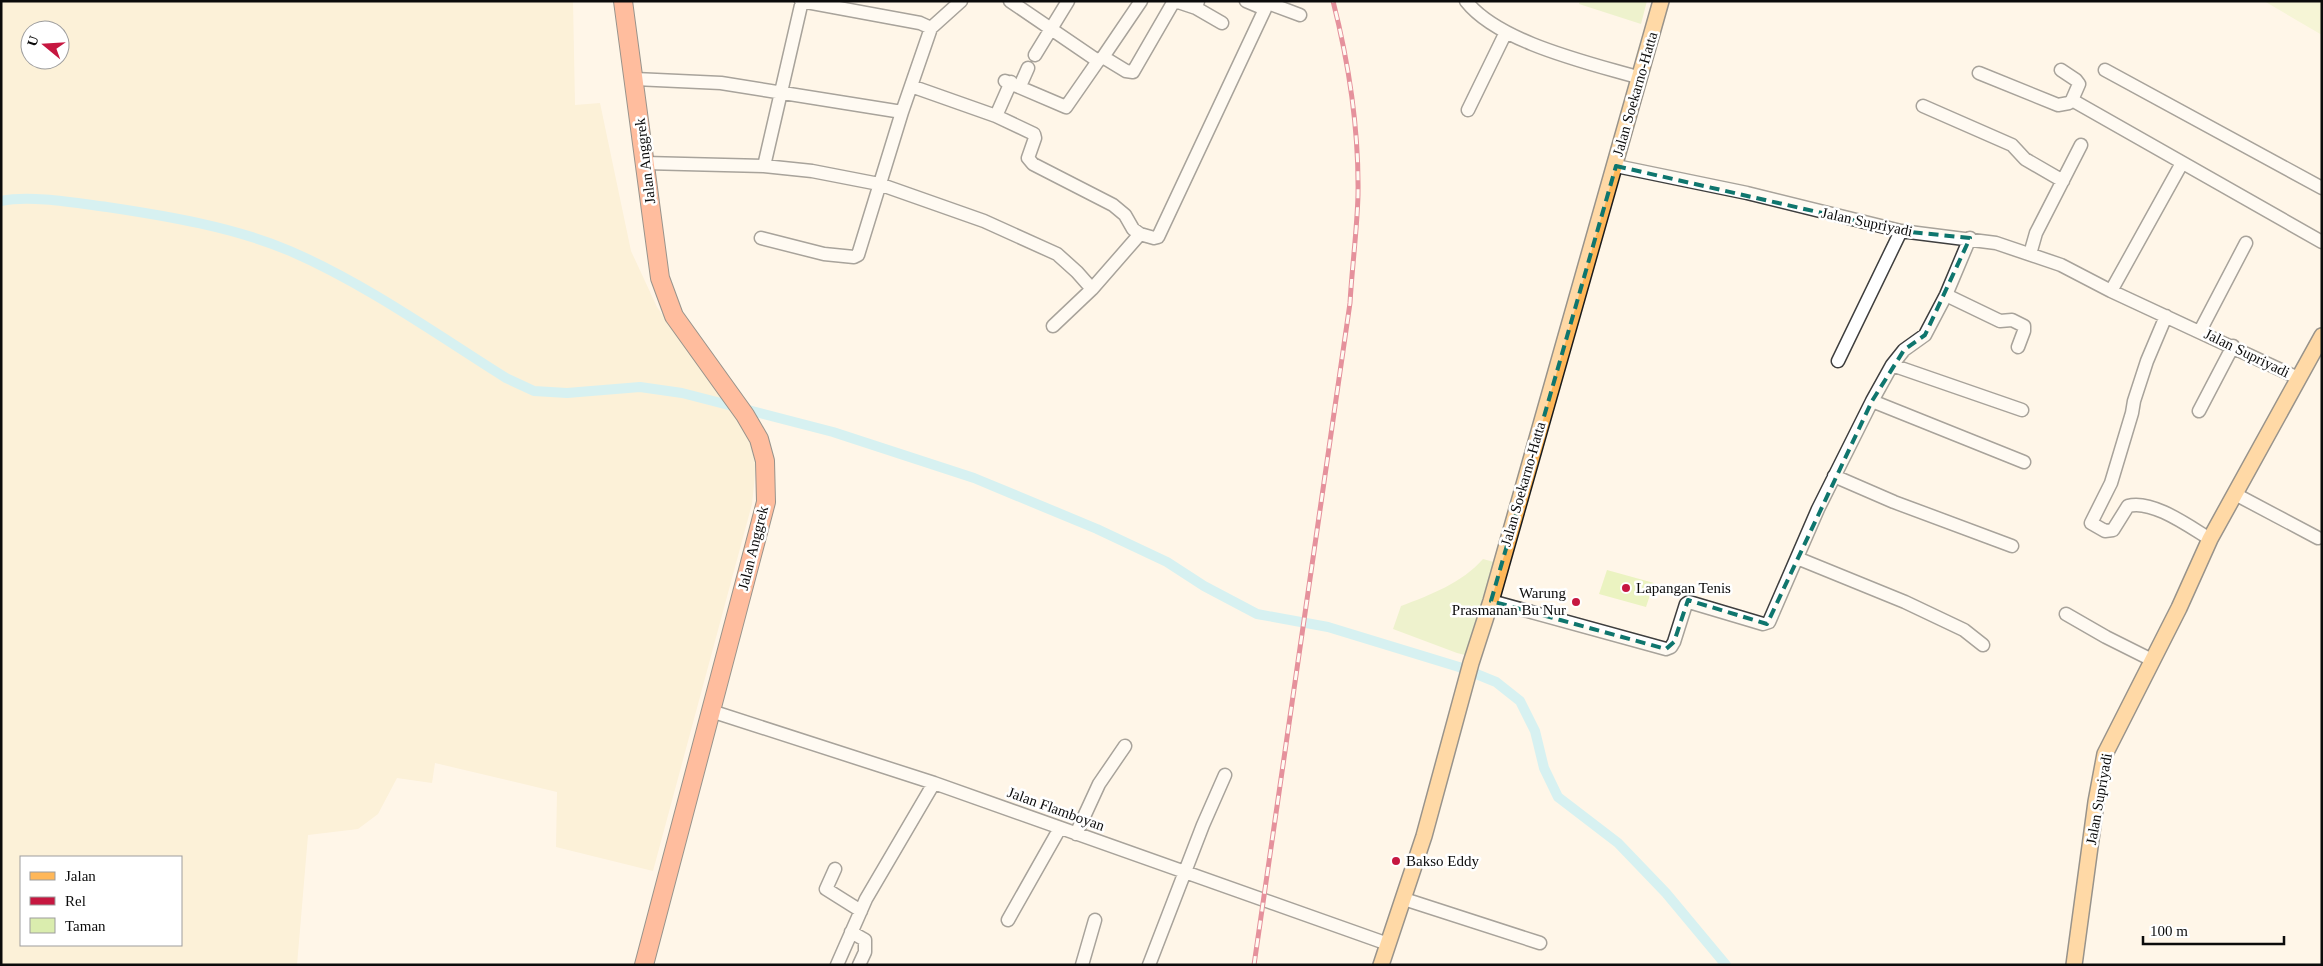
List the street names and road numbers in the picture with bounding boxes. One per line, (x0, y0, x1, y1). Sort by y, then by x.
street label: Jalan Soekarno-Hatta (1610, 30, 1661, 158)
street label: Jalan Anggrek (632, 117, 658, 205)
street label: Jalan Supriyadi (1820, 205, 1914, 239)
street label: Jalan Supriyadi (2202, 325, 2292, 381)
street label: Jalan Soekarno-Hatta (1498, 420, 1549, 548)
street label: Jalan Anggrek (735, 504, 771, 592)
street label: Jalan Supriyadi (2083, 752, 2115, 846)
street label: Jalan Flamboyan (1005, 784, 1107, 834)

